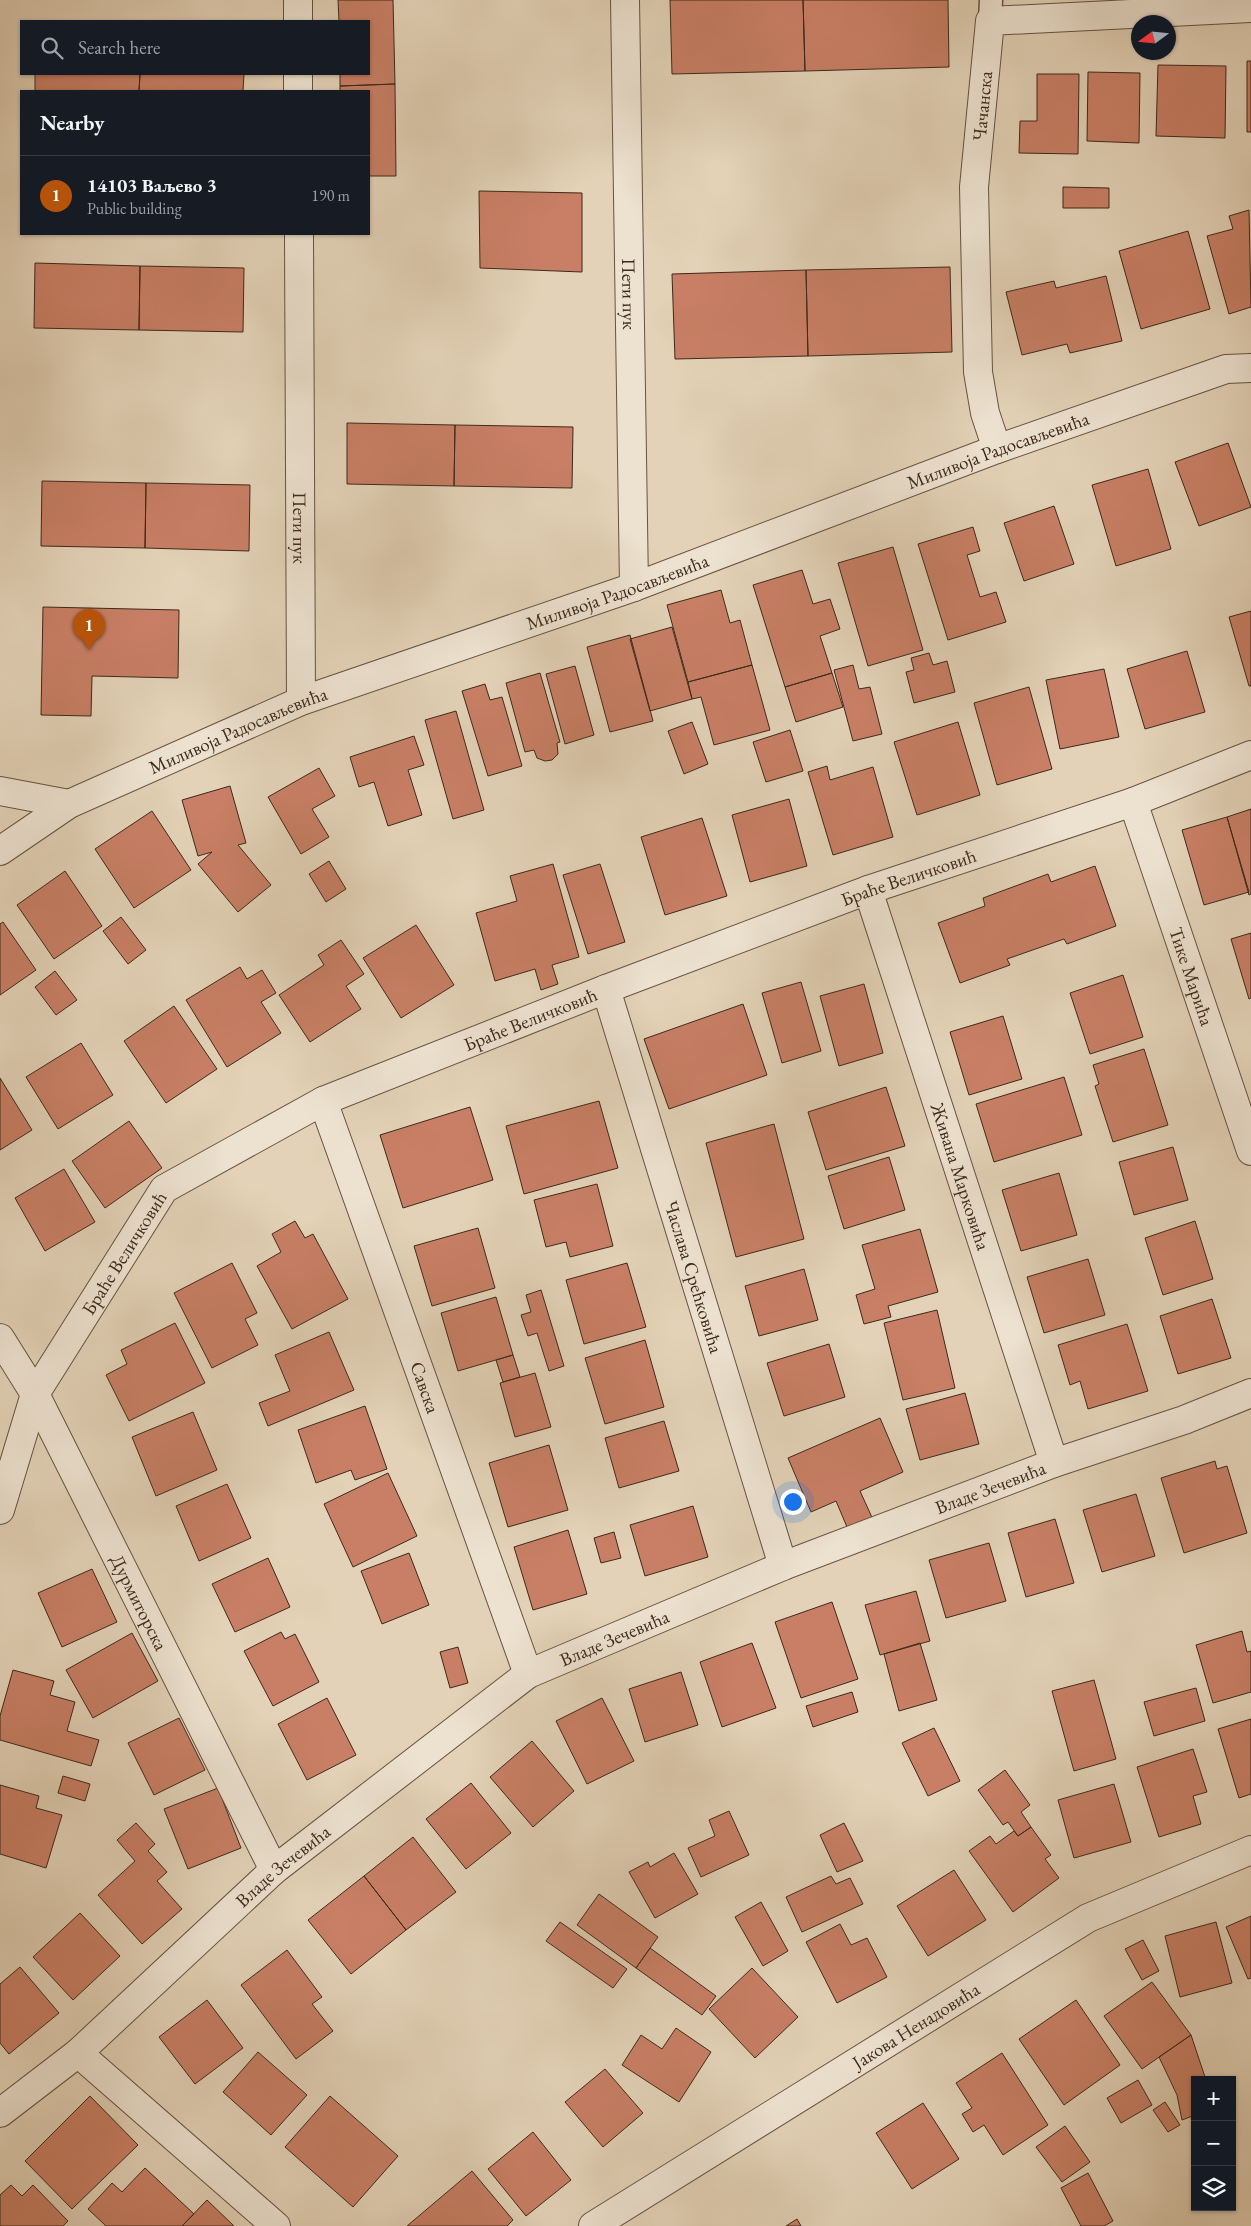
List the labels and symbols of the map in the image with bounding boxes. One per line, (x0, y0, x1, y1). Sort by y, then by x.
north arrow (1131, 15, 1176, 60)
street label: Чачанска (966, 70, 998, 142)
street label: Пети пук (616, 258, 643, 330)
street label: Миливоја Радосављевића (903, 405, 1093, 495)
street label: Пети пук (288, 492, 313, 564)
street label: Миливоја Радосављевића (523, 547, 713, 636)
pin: 1 (73, 609, 105, 650)
street label: Миливоја Радосављевића (145, 680, 331, 780)
street label: Браће Величковић (837, 842, 980, 912)
street label: Тике Марића (1164, 924, 1220, 1029)
street label: Браће Величковић (460, 981, 601, 1057)
street label: Живана Марковића (925, 1098, 997, 1254)
street label: Браће Величковић (76, 1186, 172, 1319)
street label: Часлава Срећковића (659, 1197, 730, 1356)
street label: Савска (405, 1358, 446, 1417)
street label: Владе Зечевића (931, 1455, 1049, 1520)
your location (780, 1489, 806, 1515)
street label: Дурмиторска (105, 1550, 174, 1655)
street label: Владе Зечевића (556, 1603, 673, 1672)
street label: Владе Зечевића (230, 1819, 336, 1912)
street label: Јакова Ненадовића (846, 1976, 984, 2075)

